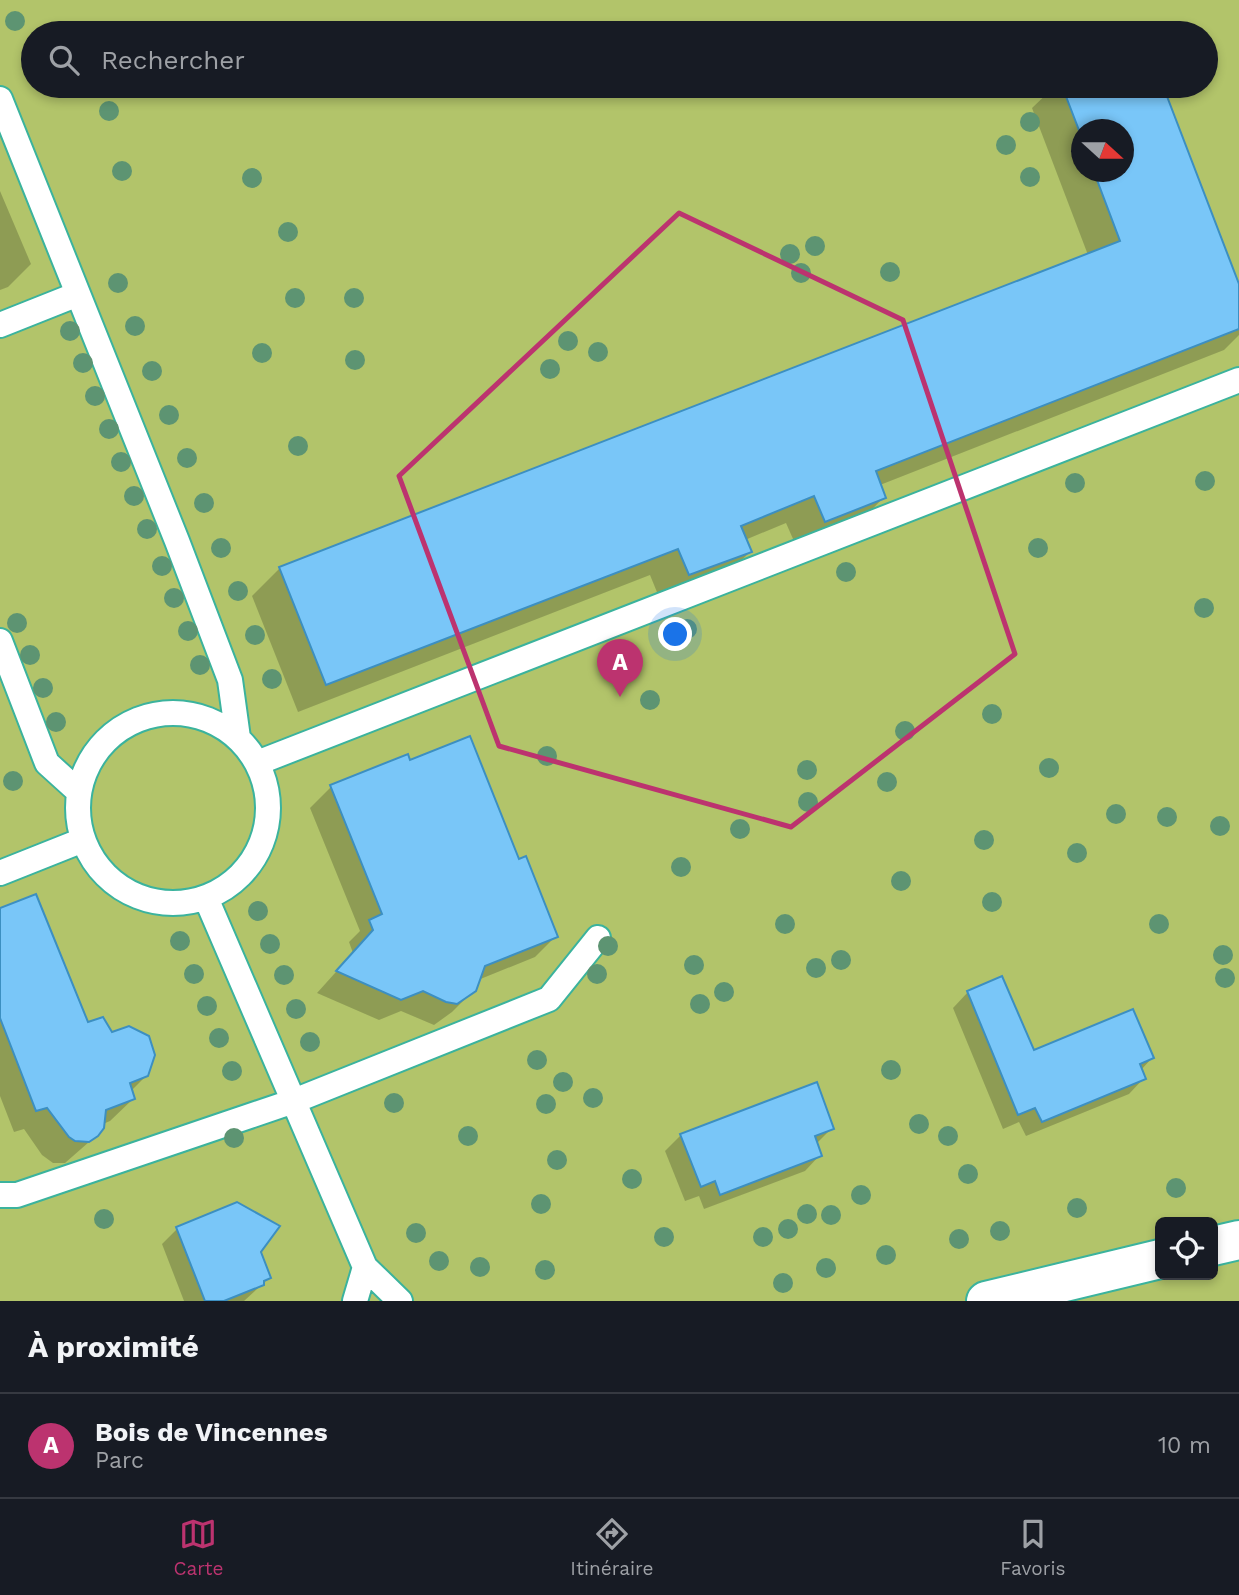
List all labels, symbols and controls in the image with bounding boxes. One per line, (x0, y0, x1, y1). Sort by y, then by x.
search box (21, 21, 1218, 98)
icon: search (45, 41, 83, 79)
text: Rechercher (101, 45, 245, 75)
north arrow (1071, 119, 1134, 182)
your location (658, 617, 692, 651)
pin: A (597, 639, 643, 697)
map controls (1155, 1217, 1218, 1280)
button: locate (1155, 1217, 1218, 1280)
text: À proximité (28, 1329, 199, 1364)
text: Bois de Vincennes (95, 1417, 328, 1447)
text: A (43, 1432, 59, 1459)
text: 10 m (1158, 1432, 1211, 1459)
text: Parc (95, 1447, 144, 1474)
tab: Carte (173, 1515, 223, 1580)
tab: Itinéraire (570, 1515, 653, 1580)
tab: Favoris (1000, 1515, 1066, 1580)

